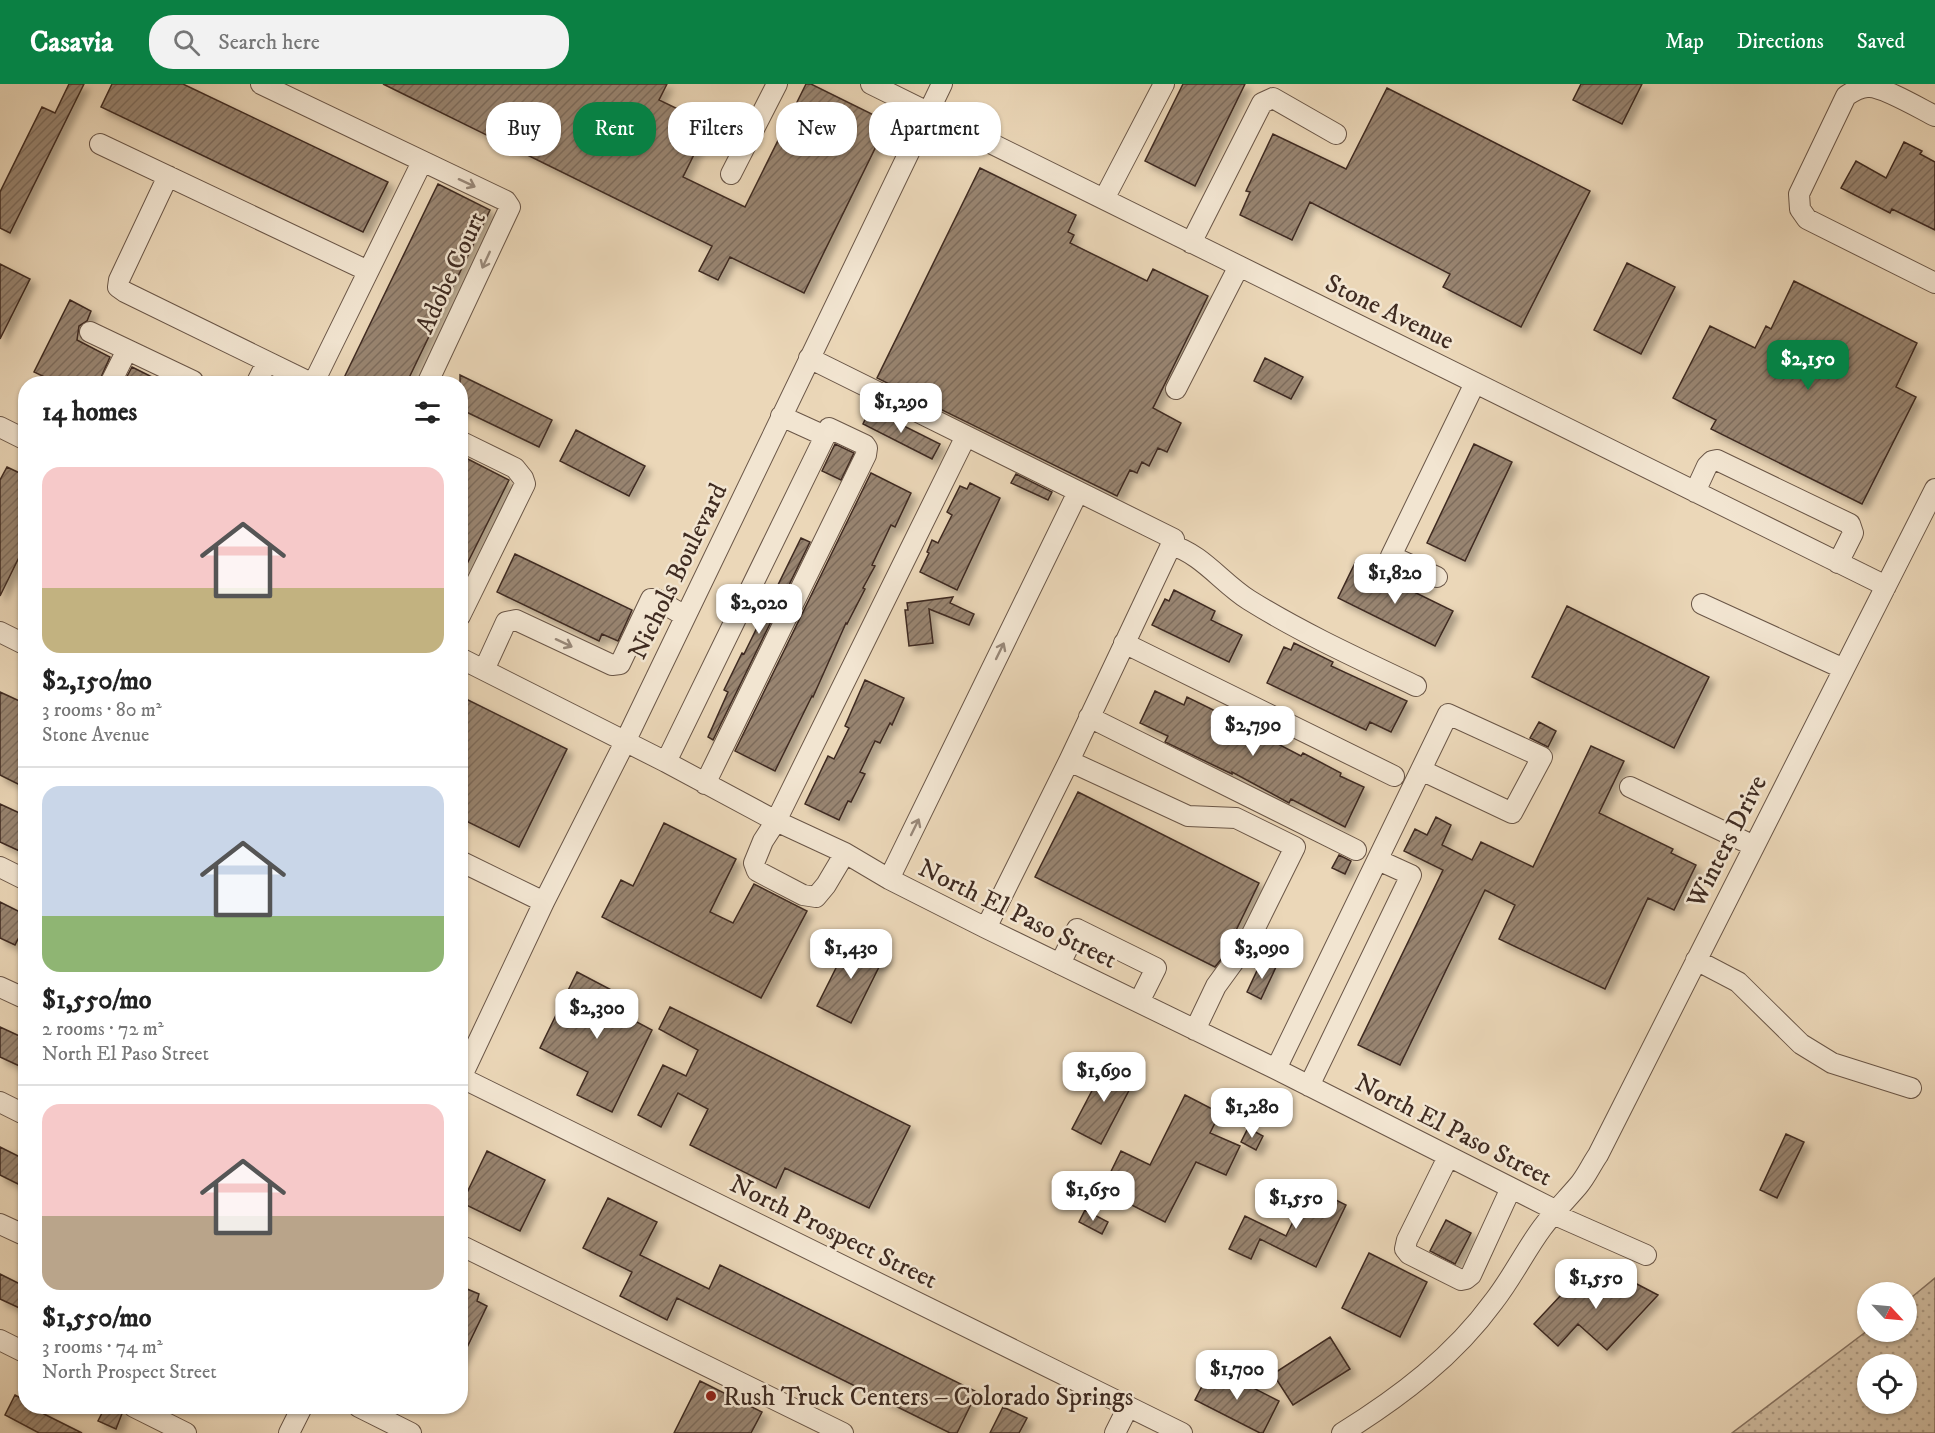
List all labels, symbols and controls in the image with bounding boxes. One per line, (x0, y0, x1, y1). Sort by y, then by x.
search box (149, 15, 569, 69)
text: Casavia (30, 25, 113, 60)
icon: search (170, 26, 203, 59)
text: Search here (218, 29, 320, 56)
text: Map (1665, 29, 1704, 55)
text: Directions (1737, 29, 1824, 55)
text: Saved (1857, 29, 1905, 55)
chip: Buy (486, 102, 561, 156)
chip: Rent (573, 102, 656, 156)
chip: Filters (668, 102, 764, 156)
chip: New (776, 102, 857, 156)
chip: Apartment (869, 102, 1001, 156)
one-way arrow (457, 178, 475, 190)
street label: Adobe Court (409, 206, 494, 339)
one-way arrow (479, 251, 491, 269)
street label: Stone Avenue (1319, 267, 1459, 358)
pin: $2,150 (1759, 340, 1857, 391)
text: $2,150 (1781, 347, 1835, 372)
pin: $1,290 (852, 383, 950, 434)
text: $1,290 (874, 390, 928, 415)
text: 14 homes (42, 396, 137, 429)
icon: filters (411, 396, 444, 429)
street label: Nichols Boulevard (621, 478, 735, 665)
icon: home (189, 506, 297, 614)
pin: $1,820 (1346, 554, 1444, 605)
text: $1,820 (1368, 561, 1422, 586)
pin: $2,020 (710, 584, 808, 635)
text: $2,020 (730, 591, 788, 616)
one-way arrow (554, 637, 572, 649)
one-way arrow (995, 643, 1007, 661)
text: $2,150/mo (42, 665, 152, 698)
text: 3 rooms · 80 m² (42, 698, 162, 723)
pin: $2,790 (1204, 706, 1302, 757)
text: $2,790 (1225, 713, 1281, 738)
text: Stone Avenue (42, 723, 149, 748)
street label: Winters Drive (1679, 770, 1775, 915)
one-way arrow (909, 818, 921, 836)
icon: home (189, 825, 297, 933)
street label: North El Paso Street (913, 852, 1122, 977)
pin: $1,430 (802, 929, 900, 980)
pin: $3,090 (1213, 929, 1311, 980)
text: $1,430 (824, 936, 878, 961)
text: $3,090 (1234, 936, 1290, 961)
text: $1,550/mo (42, 984, 151, 1017)
pin: $2,300 (548, 989, 646, 1040)
text: $2,300 (569, 996, 625, 1021)
text: 2 rooms · 72 m² (42, 1017, 164, 1042)
text: North El Paso Street (42, 1042, 209, 1067)
pin: $1,690 (1055, 1052, 1153, 1103)
text: $1,690 (1077, 1059, 1131, 1084)
street label: North El Paso Street (1349, 1066, 1557, 1194)
pin: $1,280 (1203, 1088, 1301, 1139)
text: $1,280 (1225, 1095, 1279, 1120)
icon: home (189, 1143, 297, 1251)
street label: North Prospect Street (724, 1168, 943, 1297)
pin: $1,650 (1044, 1171, 1142, 1222)
text: $1,650 (1066, 1178, 1120, 1203)
pin: $1,550 (1247, 1179, 1345, 1230)
text: $1,550 (1269, 1186, 1323, 1211)
pin: $1,550 (1547, 1259, 1645, 1310)
text: $1,550 (1569, 1266, 1623, 1291)
north arrow (1857, 1282, 1917, 1342)
map controls (1857, 1282, 1917, 1414)
text: $1,550/mo (42, 1302, 151, 1335)
text: 3 rooms · 74 m² (42, 1335, 163, 1360)
pin: $1,700 (1188, 1350, 1286, 1401)
button: locate (1857, 1354, 1917, 1414)
text: $1,700 (1210, 1357, 1264, 1382)
text: North Prospect Street (42, 1360, 217, 1385)
place label: Rush Truck Centers – Colorado Springs (723, 1381, 1133, 1414)
marker: Rush Truck Centers – Colorado Springs (704, 1389, 718, 1403)

